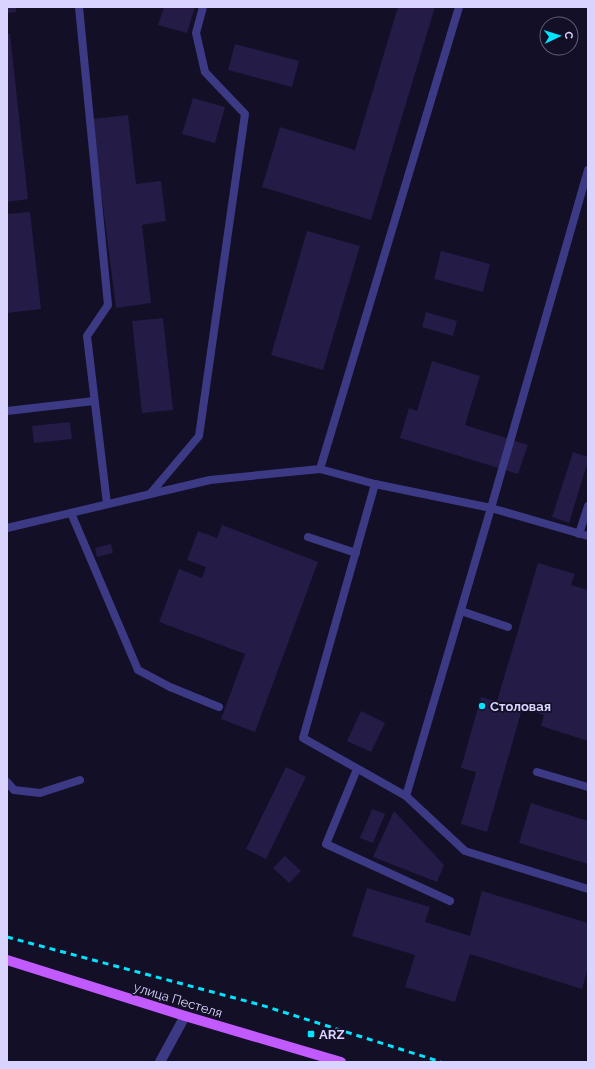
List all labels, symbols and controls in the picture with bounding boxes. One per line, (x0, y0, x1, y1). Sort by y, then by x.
north arrow (539, 16, 579, 56)
text: С (562, 31, 575, 40)
place label: Столовая (490, 699, 551, 714)
marker: Столовая (477, 701, 487, 711)
street label: улица Пестеля (132, 979, 224, 1021)
place label: ARZ (319, 1027, 345, 1042)
marker: ARZ (306, 1029, 316, 1039)

